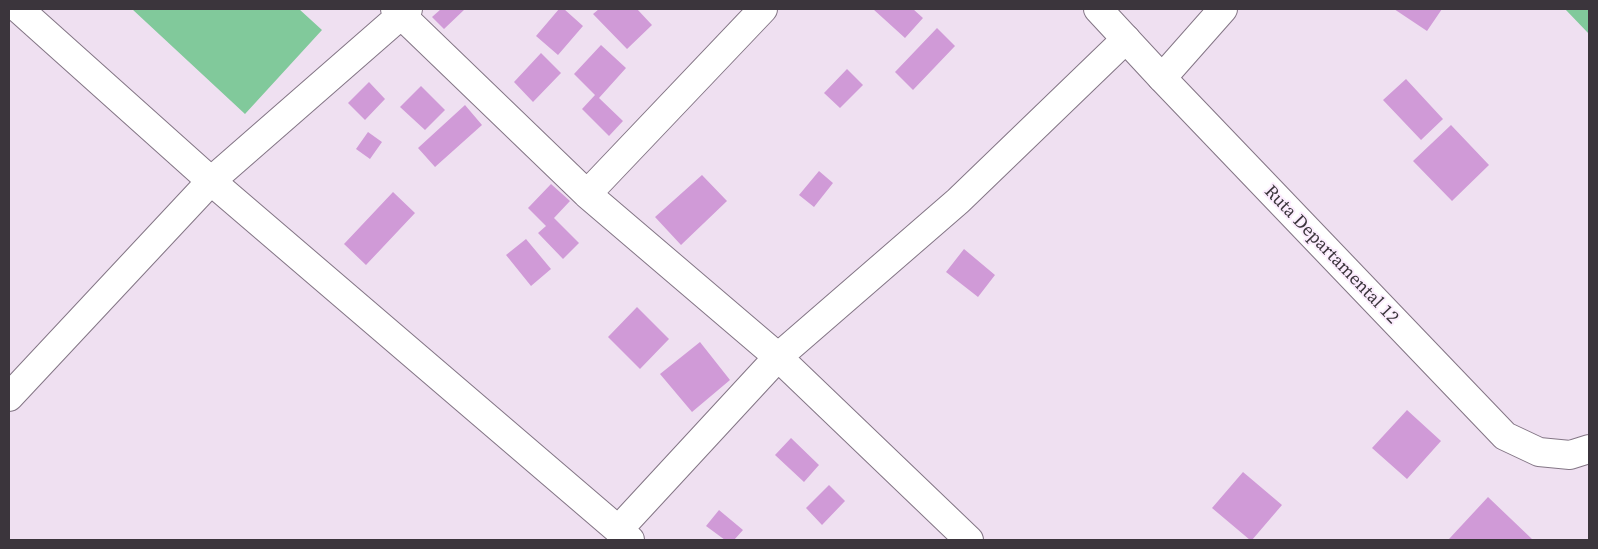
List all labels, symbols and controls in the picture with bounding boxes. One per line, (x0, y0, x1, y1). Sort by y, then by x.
street label: Ruta Departamental 12 (1259, 181, 1403, 329)

